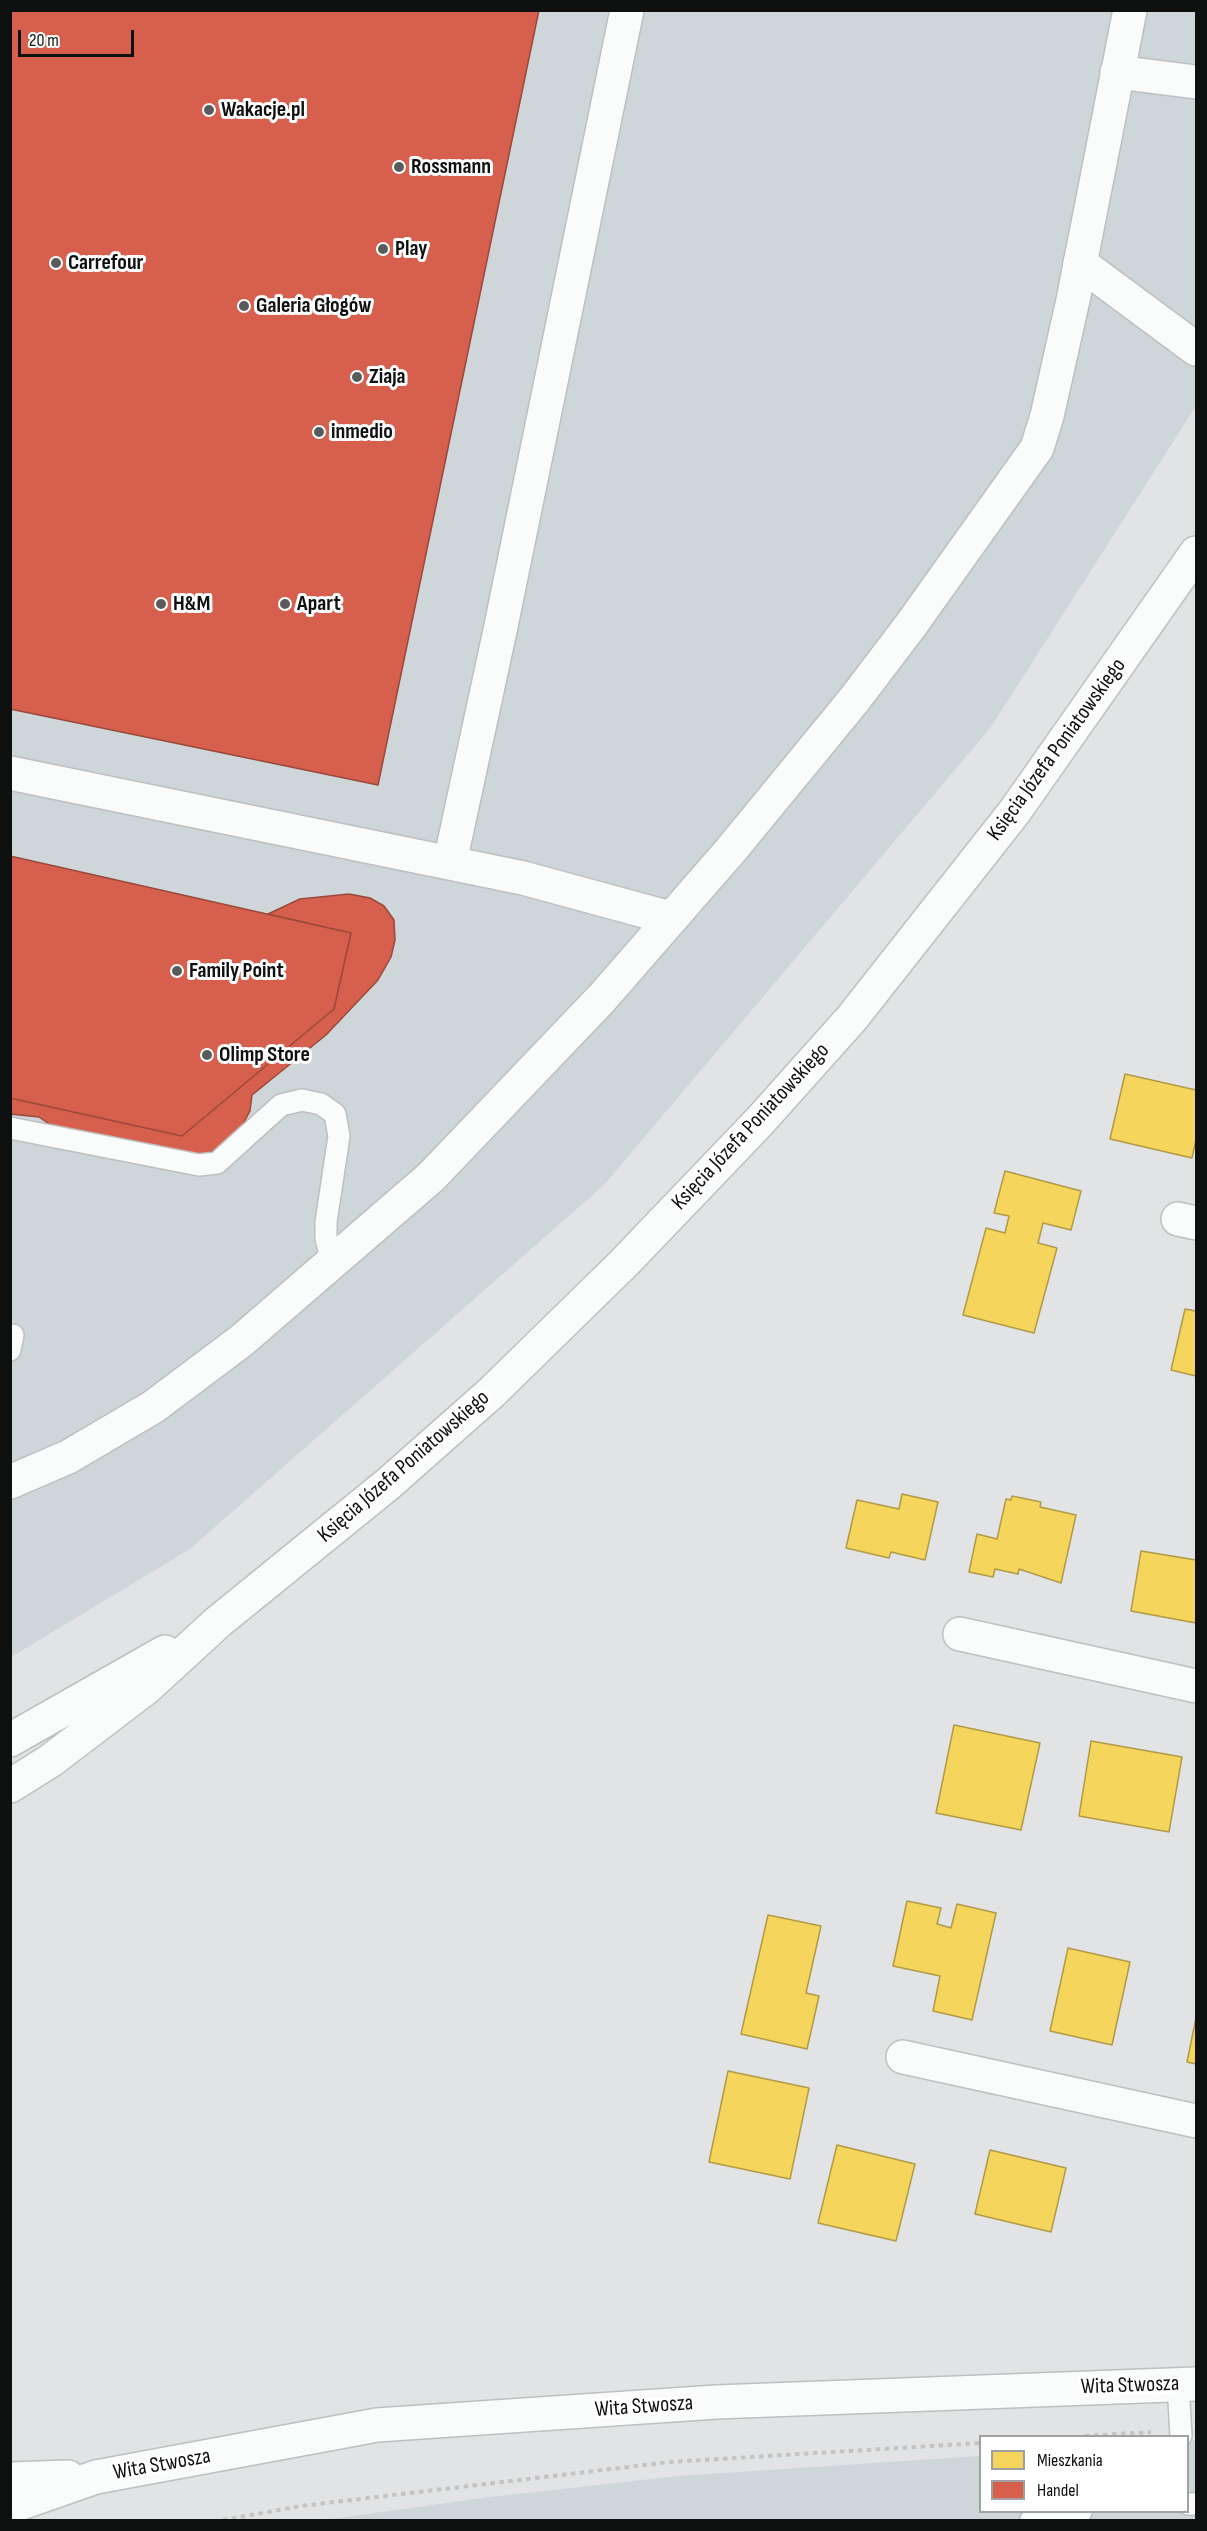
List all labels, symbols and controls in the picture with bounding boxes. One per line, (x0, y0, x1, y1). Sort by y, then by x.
scale bar (21, 18, 136, 56)
text: 20 m (29, 30, 59, 51)
place label: Wakacje.pl (221, 97, 305, 123)
marker: Wakacje.pl (202, 103, 216, 117)
place label: Rossmann (411, 154, 491, 180)
marker: Rossmann (392, 160, 406, 174)
place label: Play (395, 236, 427, 262)
marker: Play (376, 242, 390, 256)
place label: Carrefour (68, 250, 143, 276)
marker: Carrefour (49, 256, 63, 270)
place label: Galeria Głogów (256, 293, 372, 319)
marker: Galeria Głogów (237, 299, 251, 313)
place label: Ziaja (369, 364, 406, 390)
marker: Ziaja (350, 370, 364, 384)
place label: inmedio (331, 419, 393, 445)
marker: inmedio (312, 425, 326, 439)
place label: H&M (173, 591, 210, 617)
place label: Apart (297, 591, 341, 617)
marker: H&M (154, 597, 168, 611)
marker: Apart (278, 597, 292, 611)
street label: Księcia Józefa Poniatowskiego (982, 654, 1132, 846)
place label: Family Point (189, 958, 284, 984)
marker: Family Point (170, 964, 184, 978)
street label: Księcia Józefa Poniatowskiego (667, 1038, 835, 1216)
place label: Olimp Store (219, 1042, 310, 1068)
marker: Olimp Store (200, 1048, 214, 1062)
street label: Księcia Józefa Poniatowskiego (313, 1385, 495, 1549)
street label: Wita Stwosza (1080, 2371, 1180, 2401)
street label: Wita Stwosza (594, 2390, 694, 2424)
legend (979, 2435, 1189, 2513)
street label: Wita Stwosza (111, 2443, 213, 2487)
text: Mieszkania (1037, 2450, 1103, 2471)
text: Handel (1037, 2480, 1079, 2501)

